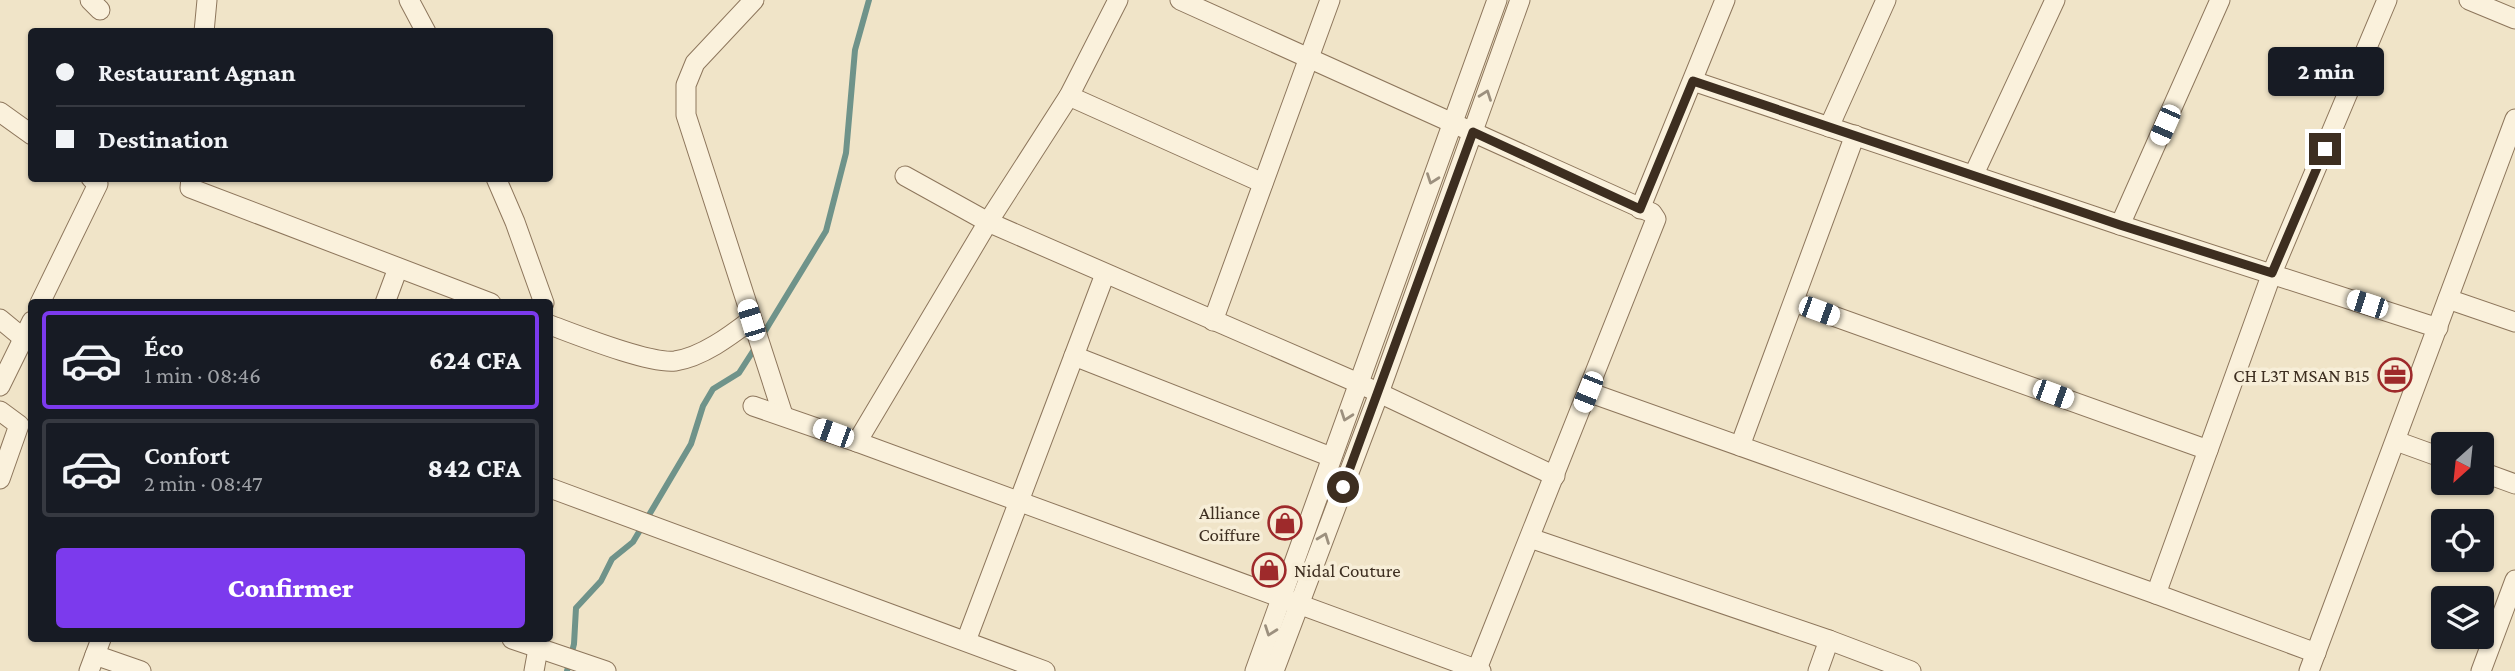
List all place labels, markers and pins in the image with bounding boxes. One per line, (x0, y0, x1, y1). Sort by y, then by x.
office icon: CH L3T MSAN B15 (2376, 356, 2414, 394)
place label: CH L3T MSAN B15 (2233, 365, 2370, 386)
place label: Alliance Coiffure (1198, 502, 1260, 545)
shop icon: Alliance Coiffure (1266, 504, 1304, 542)
shop icon: Nidal Couture (1250, 551, 1288, 589)
place label: Nidal Couture (1294, 560, 1401, 581)

